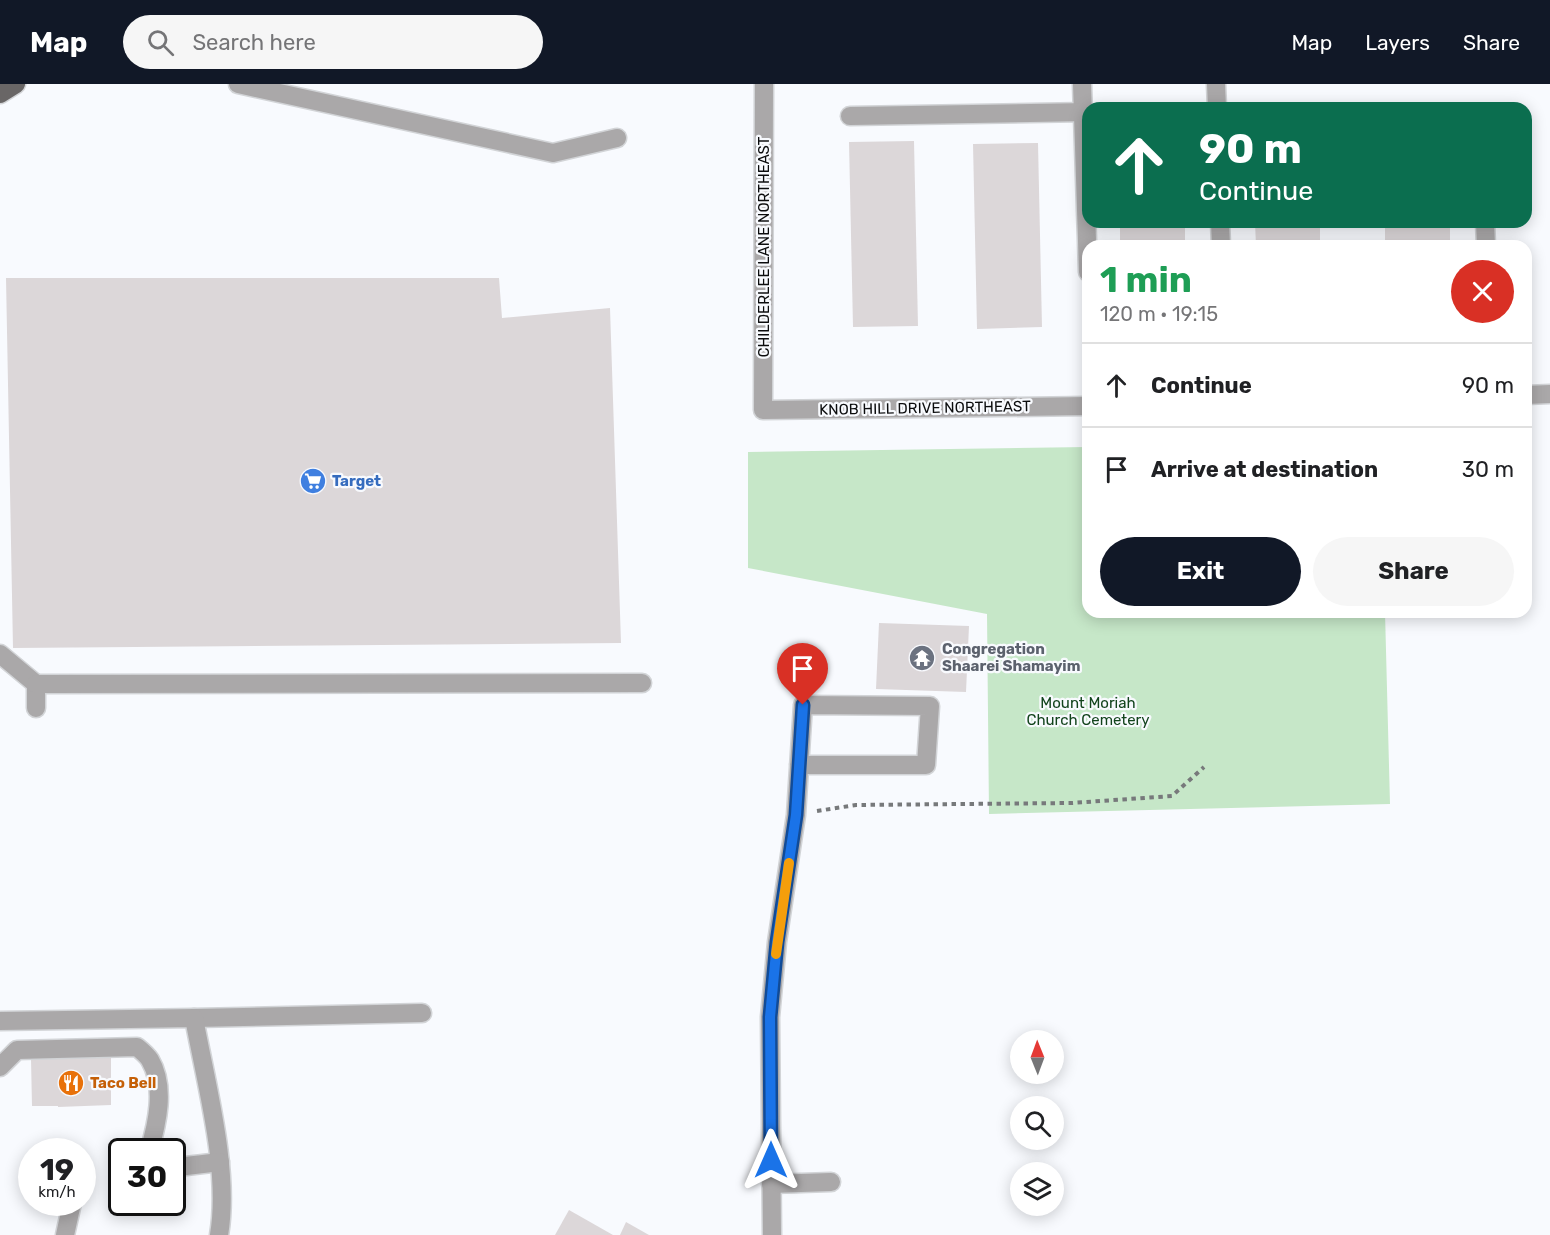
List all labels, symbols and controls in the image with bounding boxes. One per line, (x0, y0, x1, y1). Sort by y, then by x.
search box (123, 15, 543, 69)
text: Map (30, 26, 87, 59)
icon: search (144, 26, 177, 59)
text: Search here (192, 29, 316, 56)
text: Map (1291, 30, 1332, 55)
text: Layers (1365, 30, 1430, 55)
text: Share (1463, 30, 1520, 55)
text: 90 m (1199, 124, 1302, 174)
icon: ahead (1100, 126, 1178, 204)
street label: CHILDERLEE LANE NORTHEAST (755, 136, 773, 358)
text: Continue (1199, 175, 1313, 207)
text: 1 min (1100, 258, 1192, 301)
button: close (1451, 260, 1514, 323)
text: 120 m · 19:15 (1100, 302, 1218, 326)
icon: ahead (1100, 369, 1133, 402)
text: Continue (1151, 372, 1252, 399)
text: 90 m (1462, 372, 1514, 399)
street label: KNOB HILL DRIVE NORTHEAST (819, 397, 1031, 419)
icon: arrive (1100, 453, 1133, 486)
text: Arrive at destination (1151, 456, 1378, 483)
text: 30 m (1462, 456, 1514, 483)
supermarket icon: Target (298, 466, 328, 496)
place label: Target (332, 472, 381, 490)
button: Exit (1100, 537, 1301, 606)
button: Share (1313, 537, 1514, 606)
place label: Congregation Shaarei Shamayim (942, 640, 1080, 675)
pin (777, 643, 828, 705)
temple icon: Congregation Shaarei Shamayim (907, 643, 937, 673)
icon: arrive (786, 652, 819, 685)
park label: Mount Moriah Church Cemetery (1026, 694, 1150, 729)
north arrow (1010, 1030, 1064, 1084)
map controls (1010, 1030, 1064, 1216)
restaurant icon: Taco Bell (56, 1068, 86, 1098)
place label: Taco Bell (90, 1074, 156, 1092)
button: search (1010, 1096, 1064, 1150)
position arrow (739, 1128, 803, 1192)
speed limit sign: 30 (108, 1138, 186, 1216)
text: 19 (40, 1152, 74, 1188)
button: layers (1010, 1162, 1064, 1216)
text: km/h (38, 1183, 76, 1201)

